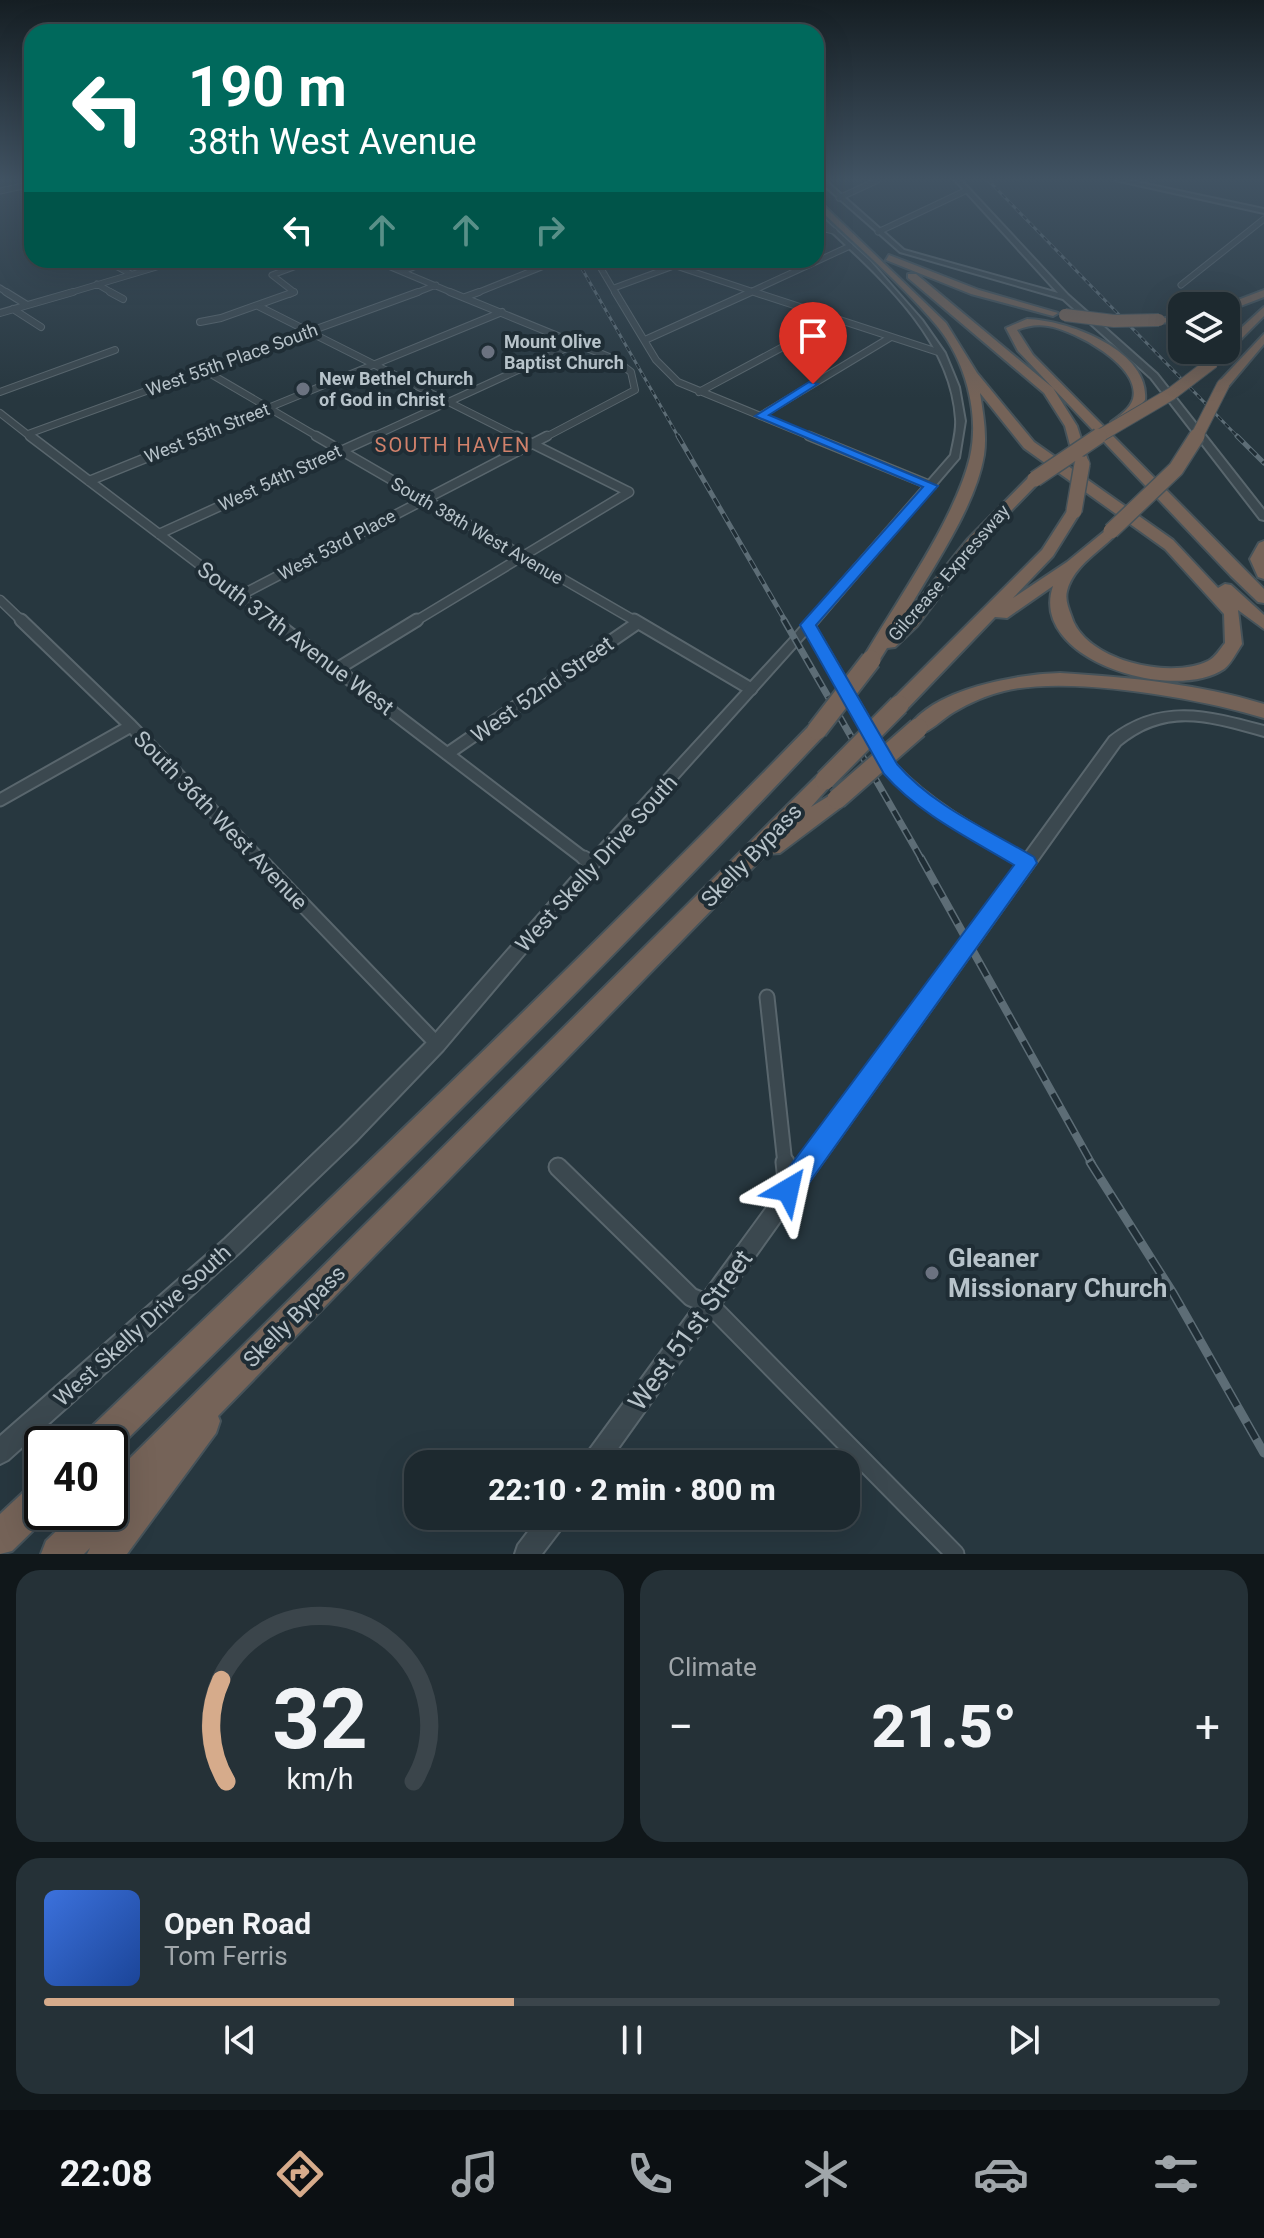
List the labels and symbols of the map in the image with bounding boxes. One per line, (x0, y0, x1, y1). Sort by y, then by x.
pin (779, 302, 847, 384)
street label: West 55th Place South (143, 319, 320, 400)
place label: Mount Olive Baptist Church (504, 331, 624, 373)
marker: Mount Olive Baptist Church (479, 343, 497, 361)
place label: New Bethel Church of God in Christ (319, 368, 473, 410)
marker: New Bethel Church of God in Christ (294, 380, 312, 398)
street label: West 55th Street (141, 398, 272, 467)
district label: SOUTH HAVEN (375, 433, 531, 457)
street label: West 54th Street (215, 440, 345, 515)
street label: South 38th West Avenue (387, 473, 567, 589)
street label: Gilcrease Expressway (884, 500, 1014, 645)
street label: West 53rd Place (274, 505, 399, 584)
street label: South 37th Avenue West (193, 557, 399, 720)
street label: West 52nd Street (466, 631, 618, 748)
street label: South 36th West Avenue (129, 726, 313, 915)
street label: West Skelly Drive South (510, 770, 682, 957)
street label: Skelly Bypass (696, 799, 807, 912)
position arrow (746, 1148, 830, 1232)
street label: West Skelly Drive South (49, 1239, 236, 1411)
place label: Gleaner Missionary Church (948, 1243, 1167, 1303)
street label: West 51st Street (622, 1244, 758, 1416)
street label: Skelly Bypass (238, 1260, 350, 1372)
marker: Gleaner Missionary Church (923, 1264, 941, 1282)
speed limit sign: 40 (24, 1426, 128, 1530)

